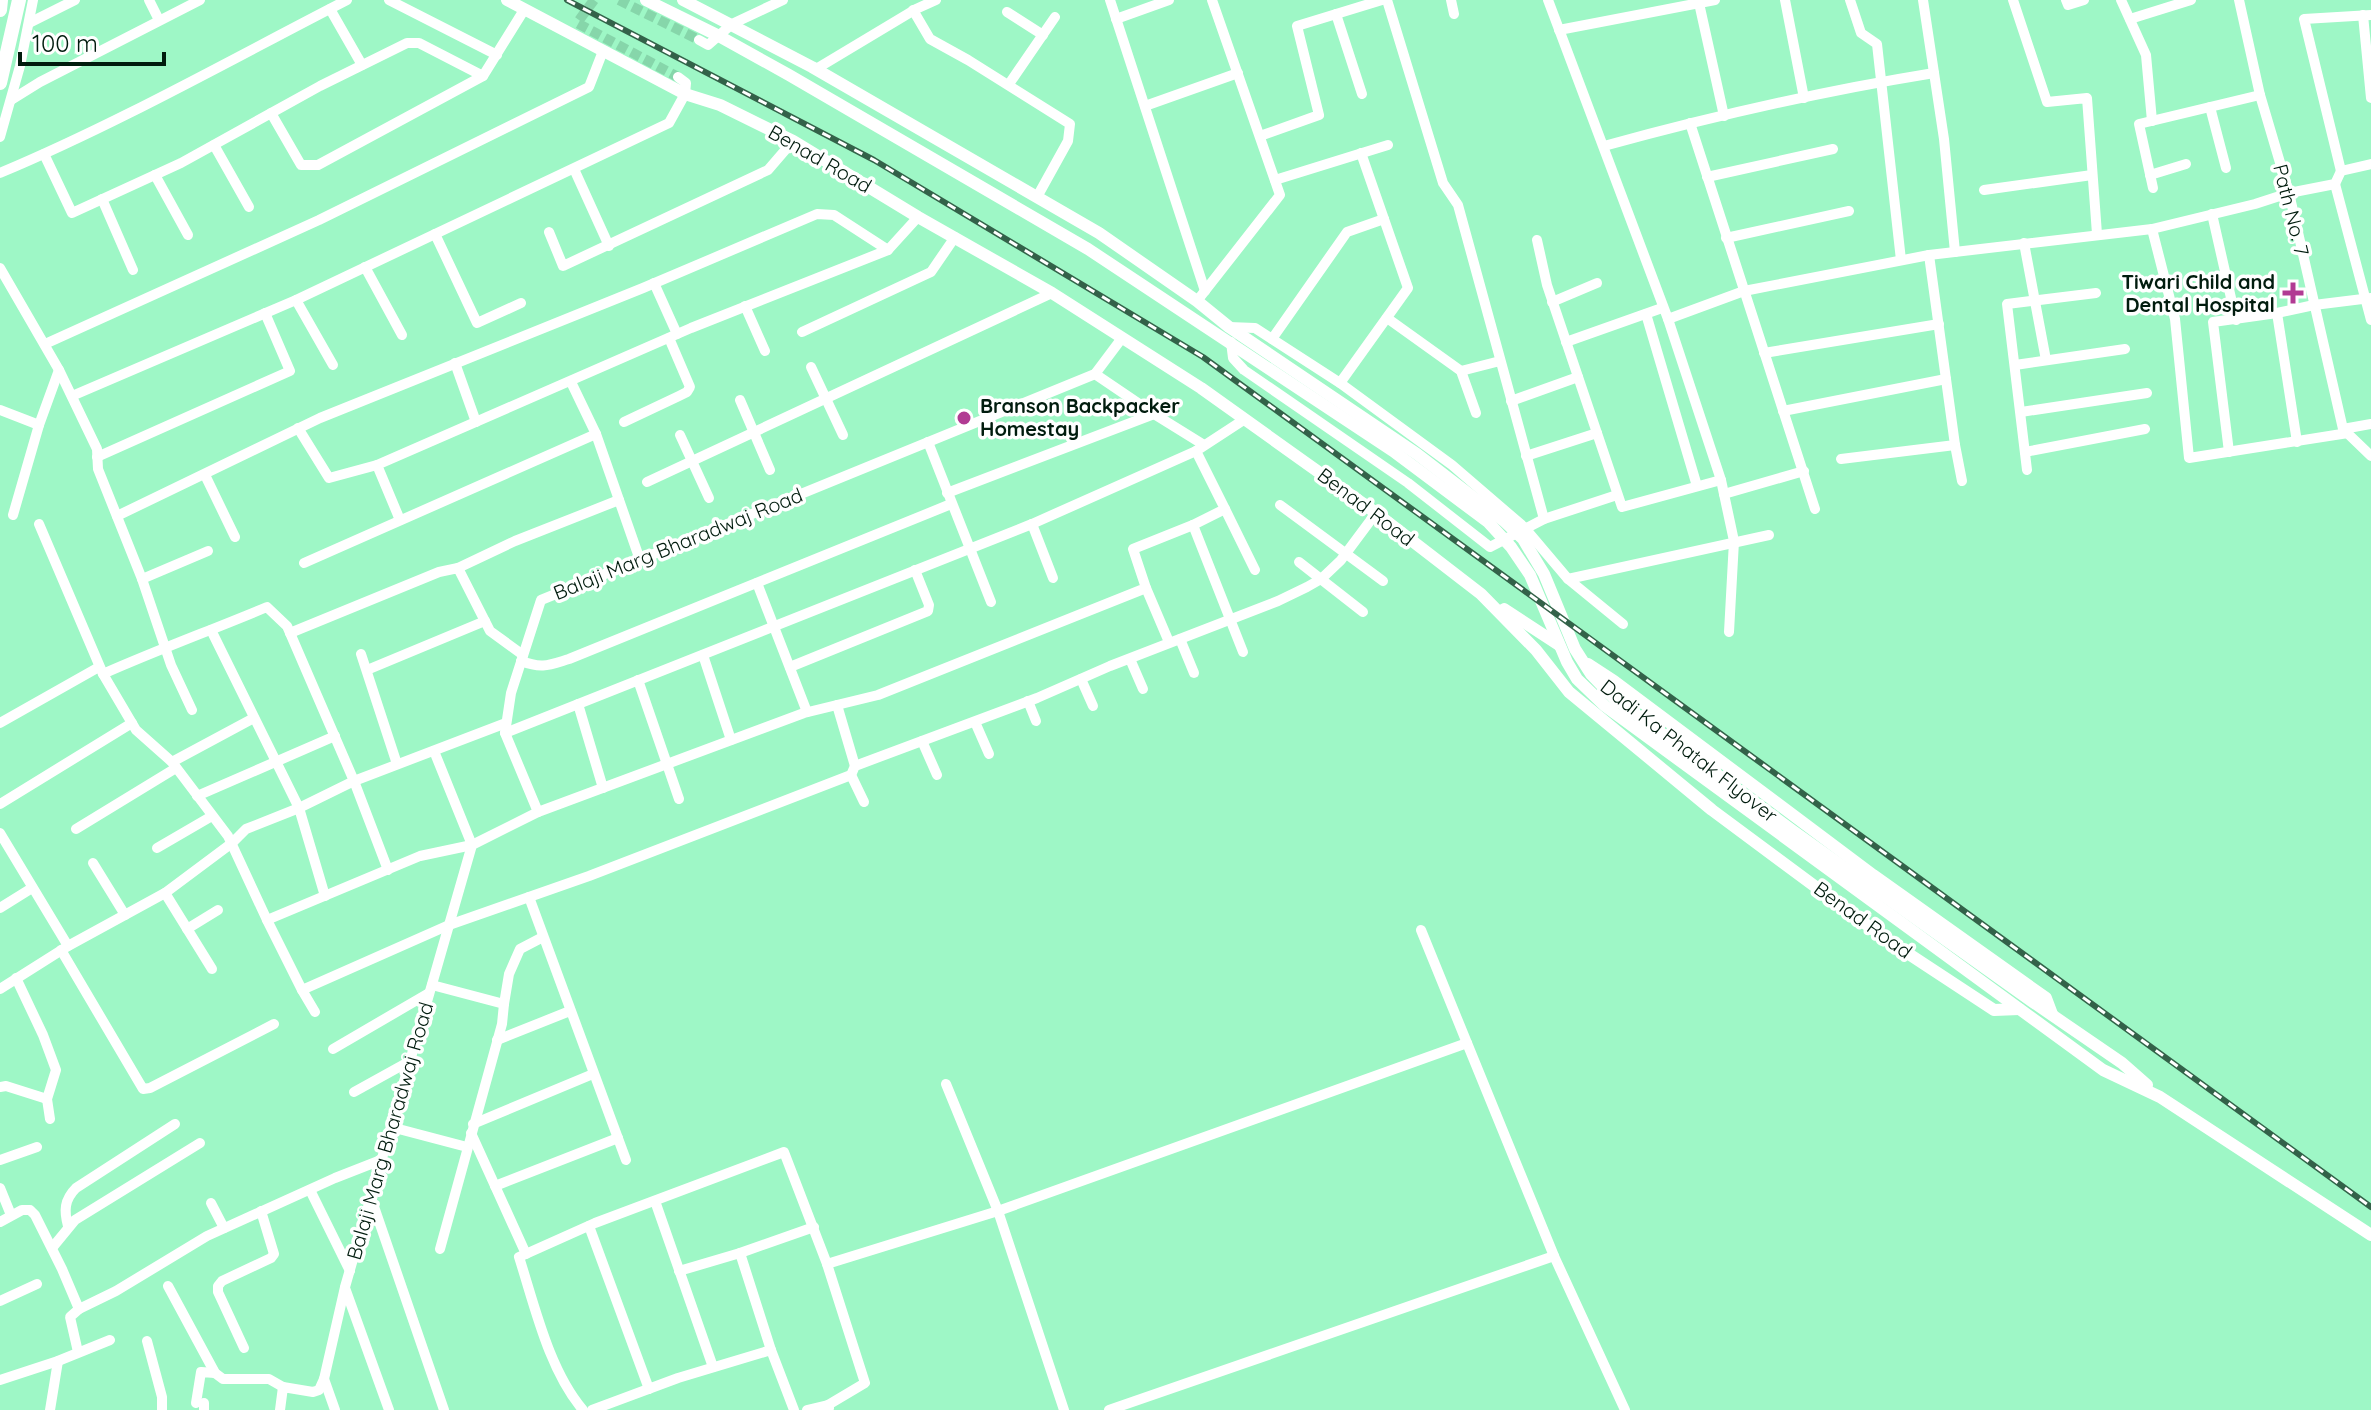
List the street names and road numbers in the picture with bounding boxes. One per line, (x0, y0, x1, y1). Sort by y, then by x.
street label: Benad Road (764, 119, 876, 198)
street label: Path No. 7 (2268, 161, 2315, 258)
street label: Benad Road (1313, 462, 1420, 551)
street label: Balaji Marg Bharadwaj Road (549, 482, 806, 605)
street label: Dadi Ka Phatak Flyover (1596, 674, 1783, 828)
street label: Benad Road (1809, 876, 1917, 964)
street label: Balaji Marg Bharadwaj Road (341, 999, 438, 1263)

